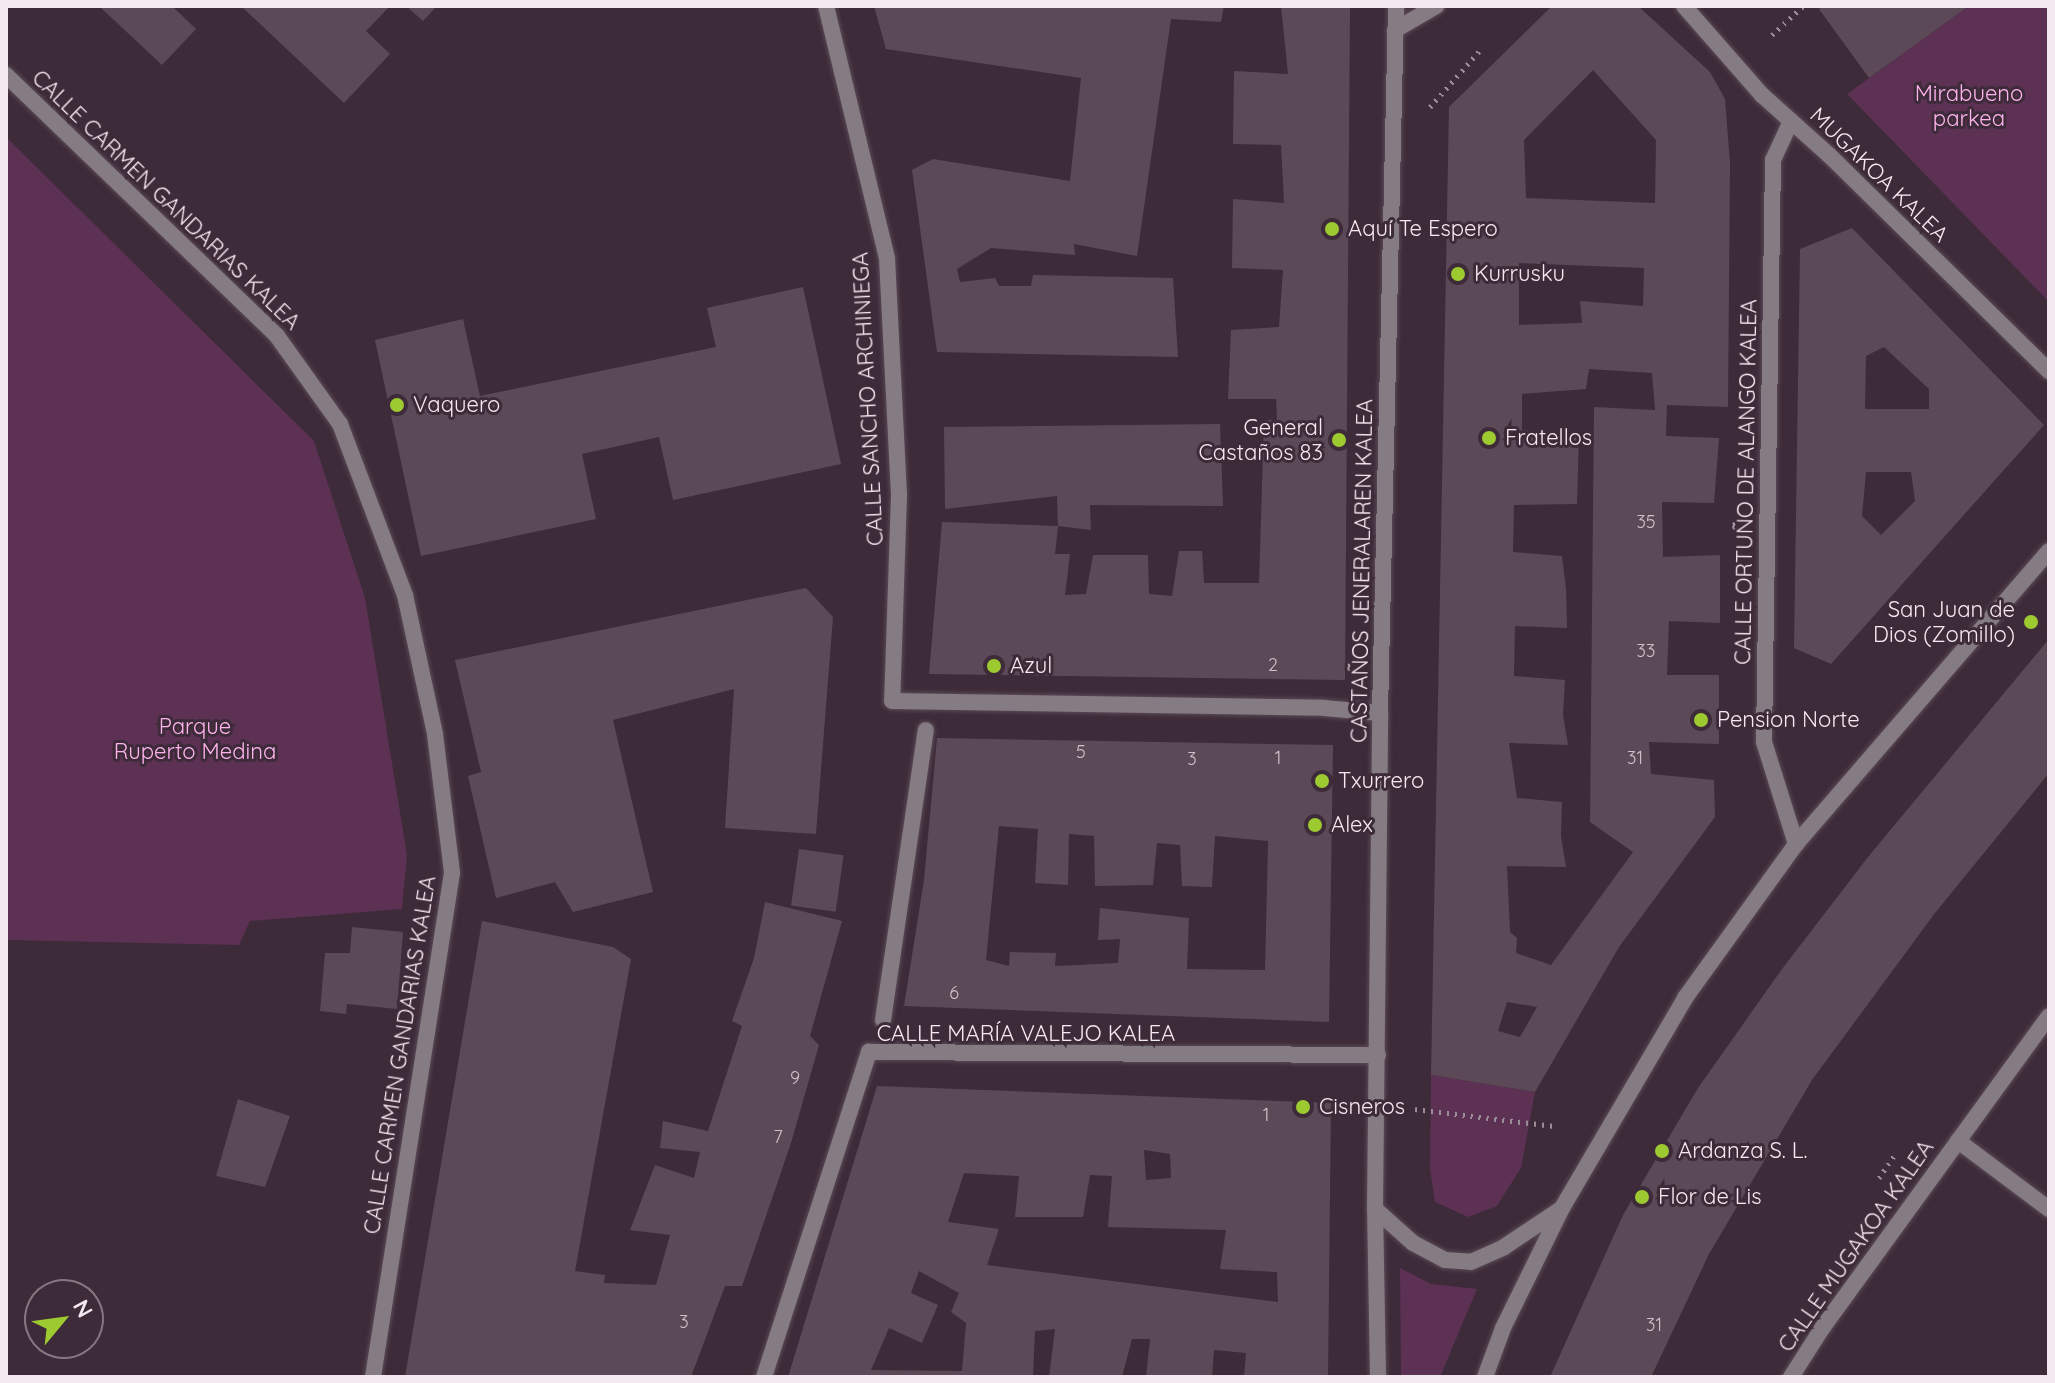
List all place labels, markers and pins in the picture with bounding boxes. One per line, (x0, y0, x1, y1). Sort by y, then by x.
place label: Aquí Te Espero (1348, 216, 1498, 242)
marker: Aquí Te Espero (1323, 220, 1341, 238)
place label: Kurrusku (1474, 261, 1565, 287)
marker: Kurrusku (1449, 265, 1467, 283)
place label: Vaquero (413, 392, 500, 418)
marker: Vaquero (388, 396, 406, 414)
place label: General Castaños 83 (1198, 414, 1323, 466)
place label: Fratellos (1505, 425, 1592, 451)
marker: Fratellos (1480, 429, 1498, 447)
marker: General Castaños 83 (1330, 431, 1348, 449)
place label: San Juan de Dios (Zomillo) (1873, 596, 2015, 648)
marker: San Juan de Dios (Zomillo) (2022, 613, 2040, 631)
place label: Azul (1010, 653, 1052, 679)
marker: Azul (985, 657, 1003, 675)
place label: Pension Norte (1717, 707, 1860, 733)
marker: Pension Norte (1692, 711, 1710, 729)
place label: Txurrero (1338, 768, 1424, 794)
marker: Txurrero (1313, 772, 1331, 790)
place label: Alex (1331, 812, 1373, 838)
marker: Alex (1306, 816, 1324, 834)
place label: Cisneros (1319, 1094, 1405, 1120)
marker: Cisneros (1294, 1098, 1312, 1116)
place label: Ardanza S. L. (1678, 1138, 1808, 1164)
marker: Ardanza S. L. (1653, 1142, 1671, 1160)
place label: Flor de Lis (1658, 1184, 1762, 1210)
marker: Flor de Lis (1633, 1188, 1651, 1206)

